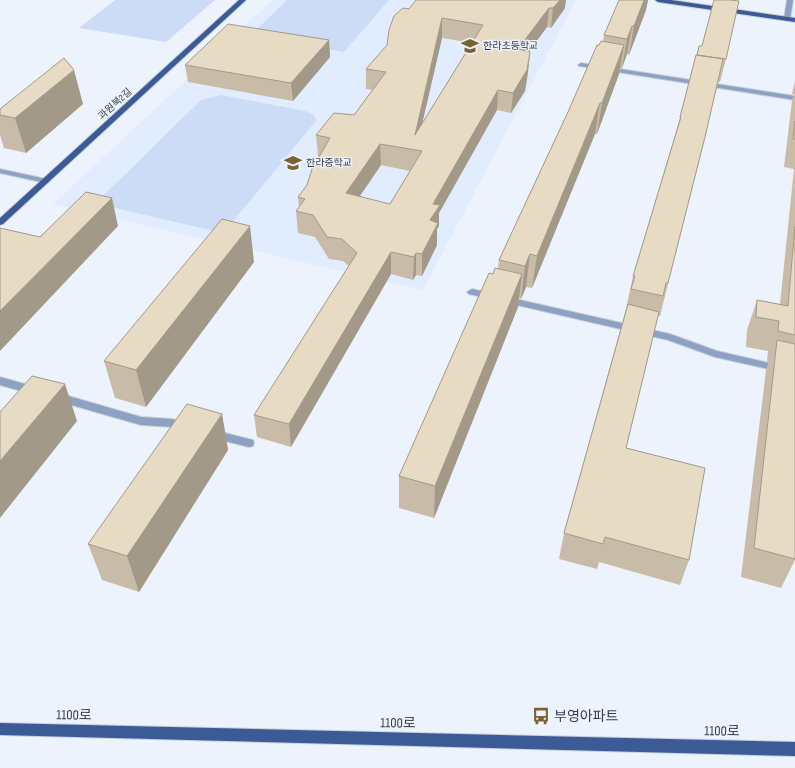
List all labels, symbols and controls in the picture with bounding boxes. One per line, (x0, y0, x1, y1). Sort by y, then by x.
school or university icon: 한라초등학교 (460, 36, 480, 56)
place label: 한라초등학교 (483, 40, 538, 52)
street label: 과원북2길 (96, 86, 134, 122)
school or university icon: 한라중학교 (283, 153, 303, 173)
place label: 한라중학교 (306, 157, 352, 169)
street label: 1100로 (56, 706, 92, 724)
bus stop icon: 부영아파트 (531, 706, 551, 726)
place label: 부영아파트 (554, 708, 619, 725)
street label: 1100로 (380, 714, 416, 732)
street label: 1100로 (704, 722, 740, 740)

